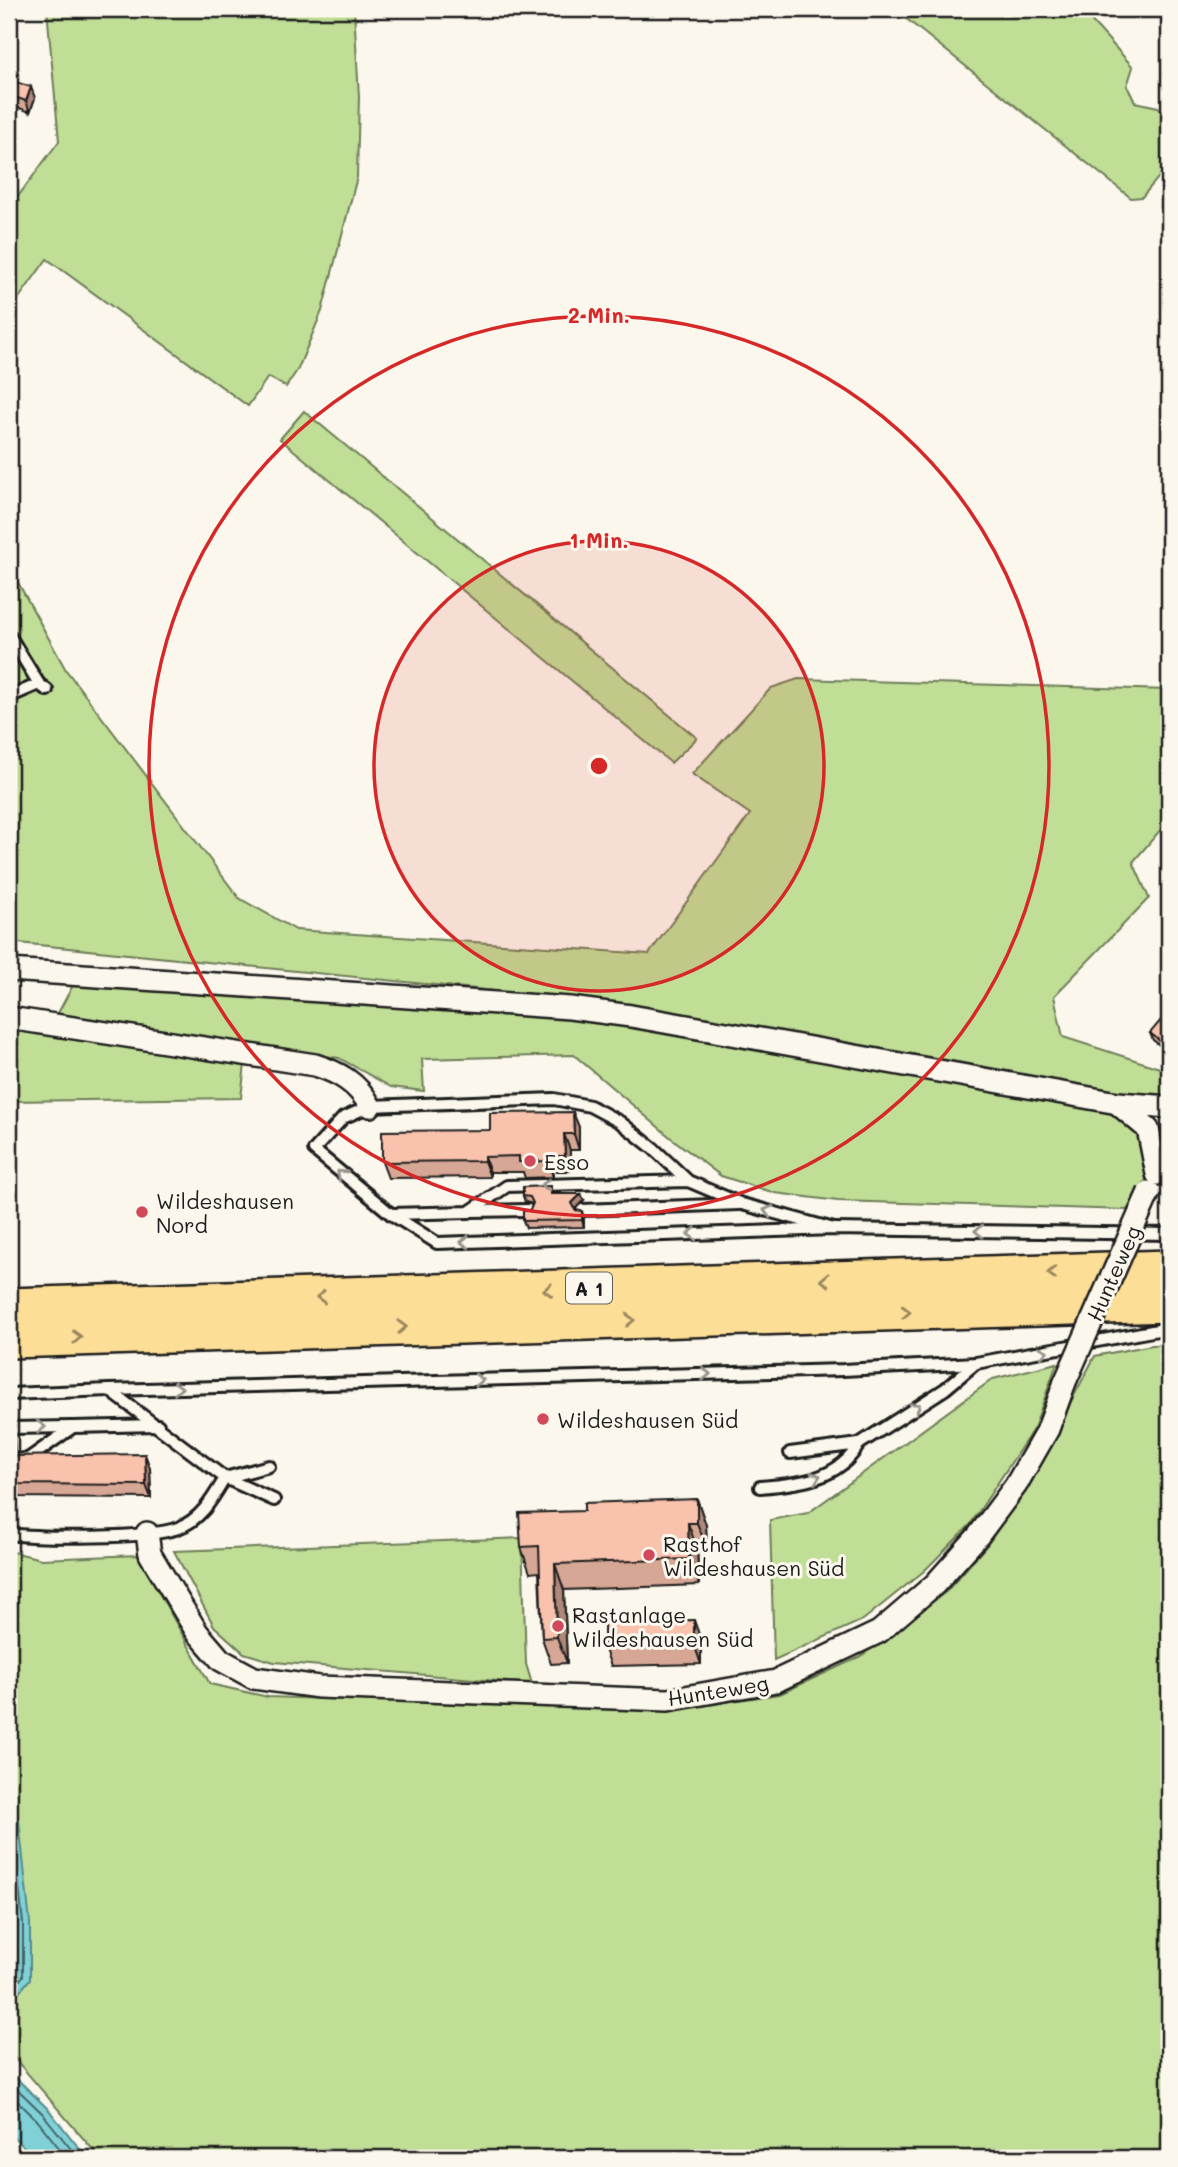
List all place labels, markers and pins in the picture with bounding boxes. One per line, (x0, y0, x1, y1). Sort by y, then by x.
centre of rings (587, 754, 611, 778)
place label: Esso (544, 1148, 589, 1175)
marker: Esso (522, 1153, 538, 1169)
place label: Wildeshausen Nord (156, 1187, 294, 1238)
marker: Wildeshausen Nord (134, 1204, 150, 1220)
place label: Wildeshausen Süd (557, 1406, 738, 1433)
marker: Wildeshausen Süd (535, 1411, 551, 1427)
place label: Rasthof Wildeshausen Süd (663, 1530, 844, 1581)
marker: Rasthof Wildeshausen Süd (641, 1547, 657, 1563)
place label: Rastanlage Wildeshausen Süd (572, 1601, 753, 1652)
marker: Rastanlage Wildeshausen Süd (550, 1618, 566, 1634)

